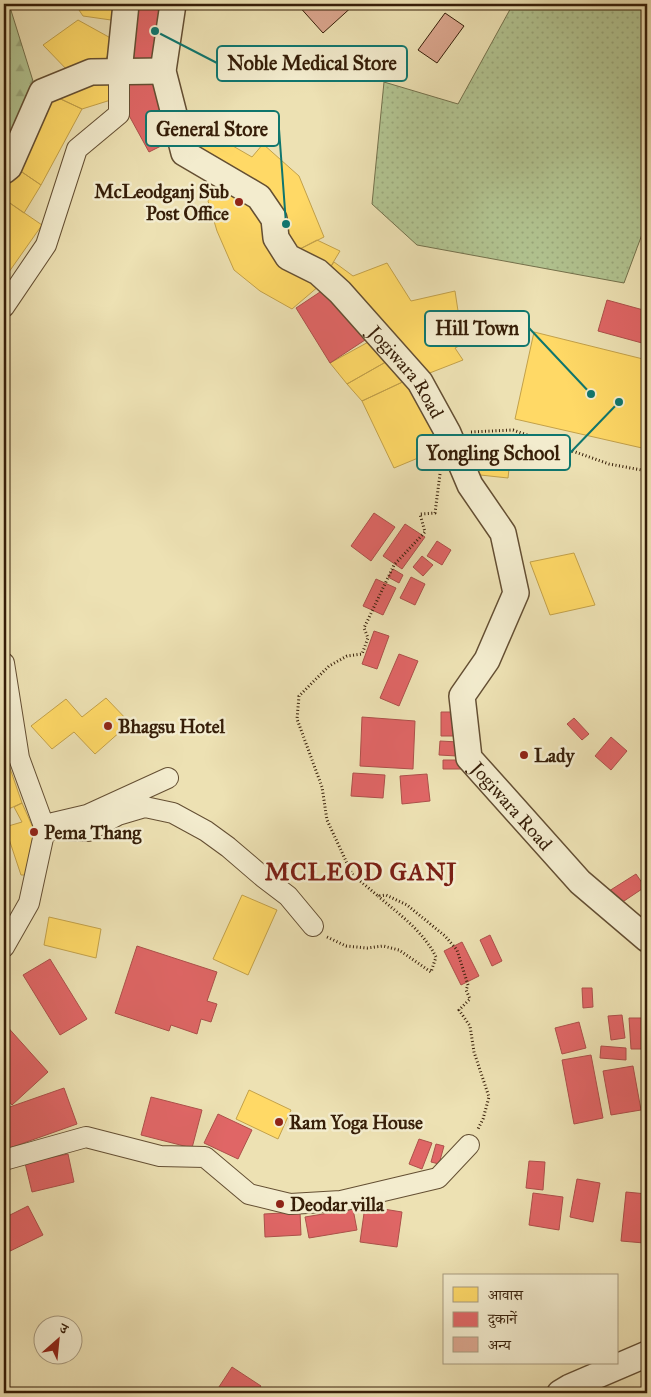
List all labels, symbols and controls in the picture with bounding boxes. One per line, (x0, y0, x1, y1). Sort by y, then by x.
callout: Noble Medical Store (217, 46, 407, 81)
text: Noble Medical Store (227, 51, 398, 75)
callout: General Store (146, 111, 279, 146)
text: General Store (156, 117, 269, 141)
place label: McLeodganj Sub Post Office (94, 180, 229, 225)
marker: McLeodganj Sub Post Office (233, 196, 245, 208)
callout: Hill Town (425, 311, 529, 346)
text: Hill Town (435, 316, 519, 340)
street label: Jogiwara Road (362, 319, 449, 422)
callout: Yongling School (417, 435, 570, 470)
text: Yongling School (425, 441, 561, 466)
place label: Bhagsu Hotel (118, 715, 226, 739)
marker: Bhagsu Hotel (102, 720, 114, 732)
place label: Lady (534, 744, 575, 768)
marker: Lady (518, 749, 530, 761)
street label: Jogiwara Road (464, 755, 558, 855)
place label: Pema Thang (44, 821, 142, 845)
marker: Pema Thang (28, 826, 40, 838)
district label: MCLEOD GANJ (265, 857, 457, 887)
place label: Ram Yoga House (289, 1111, 423, 1135)
marker: Ram Yoga House (273, 1116, 285, 1128)
place label: Deodar villa (290, 1193, 385, 1216)
marker: Deodar villa (274, 1198, 286, 1210)
legend (443, 1274, 618, 1364)
text: आवास (488, 1286, 524, 1304)
text: दुकानें (487, 1310, 518, 1329)
north arrow (32, 1314, 82, 1364)
text: उ (56, 1319, 71, 1338)
text: अन्य (488, 1336, 512, 1354)

